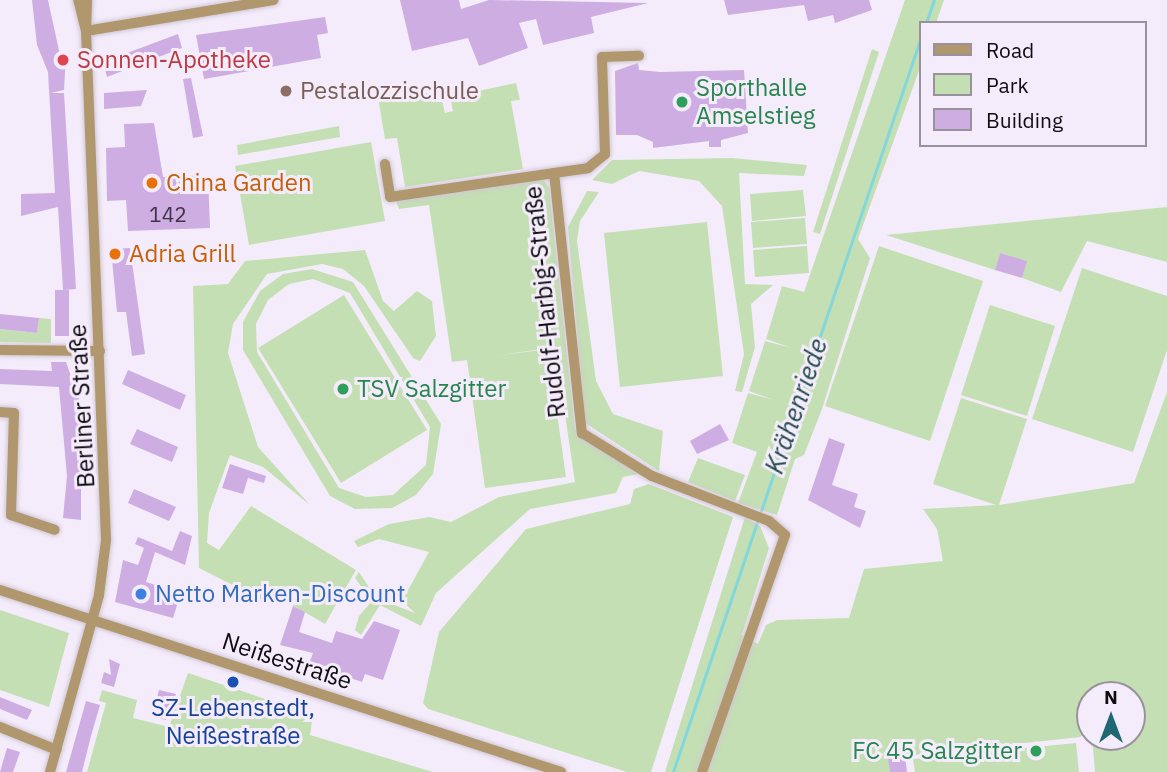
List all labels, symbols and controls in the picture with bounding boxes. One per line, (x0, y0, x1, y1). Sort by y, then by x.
legend (918, 21, 1146, 147)
text: Road (986, 36, 1034, 64)
place label: Sonnen-Apotheke (77, 46, 271, 74)
marker: Sonnen-Apotheke (55, 52, 71, 68)
text: Park (986, 71, 1029, 99)
place label: Sporthalle Amselstieg (696, 74, 816, 130)
place label: Pestalozzischule (300, 77, 479, 105)
marker: Pestalozzischule (278, 83, 294, 99)
marker: Sporthalle Amselstieg (674, 94, 690, 110)
text: Building (986, 106, 1063, 134)
place label: China Garden (166, 169, 312, 197)
marker: China Garden (144, 175, 160, 191)
street label: Rudolf-Harbig-Straße (519, 185, 571, 419)
house number: 142 (149, 201, 187, 227)
place label: Adria Grill (129, 240, 236, 268)
marker: Adria Grill (107, 246, 123, 262)
street label: Berliner Straße (63, 323, 101, 489)
water label: Krähenriede (758, 334, 834, 478)
place label: TSV Salzgitter (357, 375, 506, 403)
marker: TSV Salzgitter (335, 381, 351, 397)
place label: Netto Marken-Discount (155, 580, 405, 608)
marker: Netto Marken-Discount (133, 586, 149, 602)
street label: Neißestraße (219, 626, 355, 696)
marker: SZ-Lebenstedt, Neißestraße (225, 674, 241, 690)
north arrow (1076, 681, 1146, 751)
text: N (1104, 685, 1118, 709)
place label: SZ-Lebenstedt, Neißestraße (151, 694, 315, 750)
place label: FC 45 Salzgitter (852, 737, 1022, 765)
marker: FC 45 Salzgitter (1028, 743, 1044, 759)

